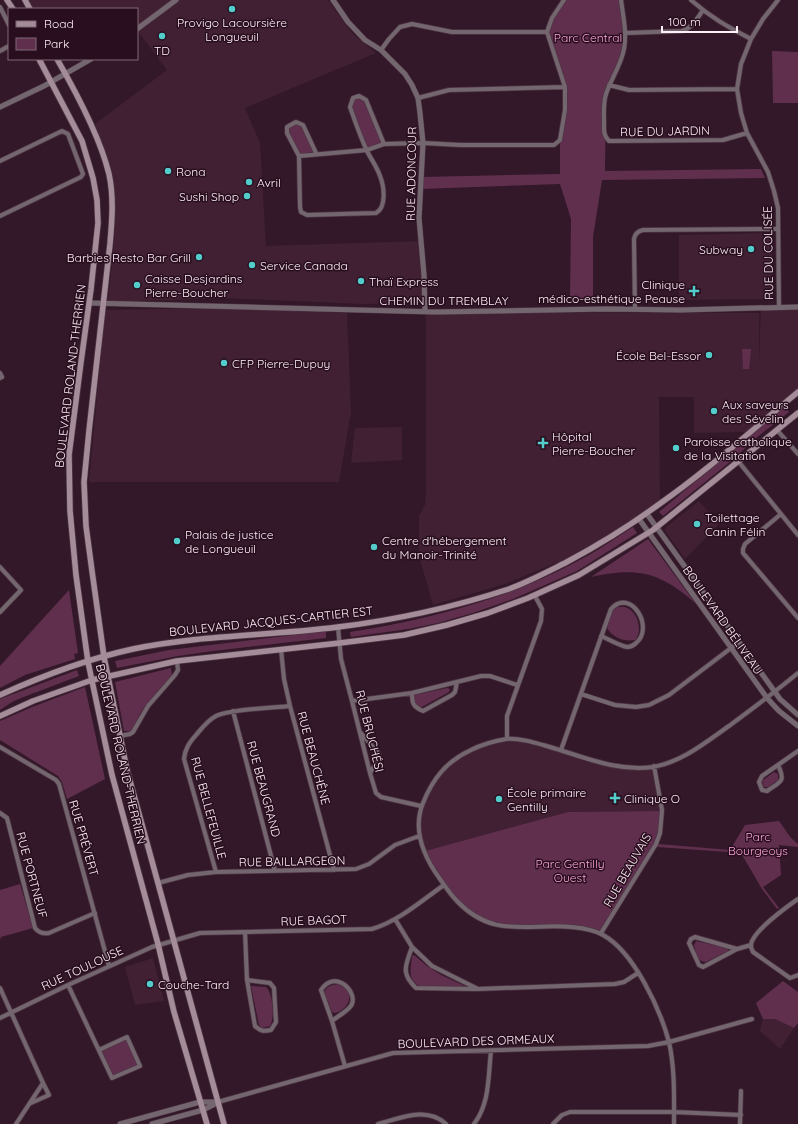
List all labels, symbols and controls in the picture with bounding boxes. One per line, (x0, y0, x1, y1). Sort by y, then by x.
marker: Provigo Lacoursière Longueuil (227, 4, 237, 14)
legend (8, 8, 138, 60)
scale bar (662, 8, 737, 34)
text: 100 m (668, 14, 701, 29)
place label: Provigo Lacoursière Longueuil (177, 15, 287, 44)
text: Road (44, 16, 74, 31)
park label: Parc Central (554, 30, 622, 45)
marker: TD (157, 31, 167, 41)
text: Park (44, 36, 69, 51)
place label: TD (154, 43, 170, 58)
street label: RUE DU JARDIN (620, 123, 710, 139)
street label: RUE ADONCOUR (403, 127, 419, 221)
place label: Rona (176, 164, 205, 179)
marker: Rona (163, 166, 173, 176)
place label: Avril (257, 175, 281, 190)
marker: Avril (244, 177, 254, 187)
place label: Sushi Shop (179, 189, 239, 204)
marker: Sushi Shop (242, 191, 252, 201)
street label: RUE DU COLISÉE (760, 206, 776, 300)
place label: Subway (699, 242, 743, 257)
marker: Subway (746, 244, 756, 254)
place label: Barbies Resto Bar Grill (67, 250, 191, 265)
marker: Barbies Resto Bar Grill (194, 252, 204, 262)
place label: Service Canada (260, 258, 348, 273)
marker: Service Canada (247, 260, 257, 270)
place label: Caisse Desjardins Pierre-Boucher (145, 271, 243, 300)
place label: Thaï Express (369, 274, 439, 289)
marker: Thaï Express (356, 276, 366, 286)
place label: Clinique médico-esthétique Peause (538, 277, 685, 306)
marker: Caisse Desjardins Pierre-Boucher (132, 280, 142, 290)
street label: BOULEVARD ROLAND-THERRIEN (51, 283, 89, 469)
marker: Clinique médico-esthétique Peause (688, 285, 700, 297)
street label: CHEMIN DU TREMBLAY (380, 293, 509, 308)
place label: École Bel-Essor (616, 348, 701, 363)
marker: École Bel-Essor (704, 350, 714, 360)
place label: CFP Pierre-Dupuy (232, 356, 330, 371)
marker: CFP Pierre-Dupuy (219, 358, 229, 368)
place label: Aux saveurs des Sévelin (722, 397, 789, 426)
marker: Aux saveurs des Sévelin (709, 406, 719, 416)
place label: Hôpital Pierre-Boucher (552, 429, 636, 458)
place label: Paroisse catholique de la Visitation (684, 434, 792, 463)
marker: Hôpital Pierre-Boucher (537, 437, 549, 449)
marker: Paroisse catholique de la Visitation (671, 443, 681, 453)
place label: Toilettage Canin Félin (705, 510, 765, 539)
marker: Toilettage Canin Félin (692, 519, 702, 529)
place label: Palais de justice de Longueuil (185, 527, 274, 556)
place label: Centre d'hébergement du Manoir-Trinité (382, 533, 506, 562)
marker: Palais de justice de Longueuil (172, 536, 182, 546)
marker: Centre d'hébergement du Manoir-Trinité (369, 542, 379, 552)
street label: BOULEVARD BÉLIVEAU (680, 563, 766, 677)
street label: BOULEVARD JACQUES-CARTIER EST (168, 603, 374, 639)
street label: BOULEVARD ROLAND-THERRIEN (93, 662, 149, 846)
street label: RUE BRUCHÉSI (353, 688, 387, 774)
street label: RUE BEAUCHÊNE (294, 710, 334, 807)
street label: RUE BEAUGRAND (244, 739, 284, 839)
street label: RUE BELLEFEUILLE (188, 755, 230, 861)
place label: École primaire Gentilly (507, 785, 587, 814)
place label: Clinique O (624, 791, 680, 806)
marker: Clinique O (609, 792, 621, 804)
marker: École primaire Gentilly (494, 794, 504, 804)
street label: RUE PRÉVERT (66, 798, 102, 878)
park label: Parc Bourgeoys (728, 829, 788, 858)
street label: RUE PORTNEUF (13, 830, 51, 920)
street label: RUE BEAUVAIS (600, 830, 654, 909)
street label: RUE BAILLARGEON (239, 853, 345, 869)
park label: Parc Gentilly Ouest (535, 856, 605, 885)
street label: RUE BAGOT (280, 911, 348, 929)
street label: RUE TOULOUSE (39, 942, 126, 994)
place label: Couche-Tard (158, 977, 229, 992)
marker: Couche-Tard (145, 979, 155, 989)
street label: BOULEVARD DES ORMEAUX (397, 1031, 555, 1051)

